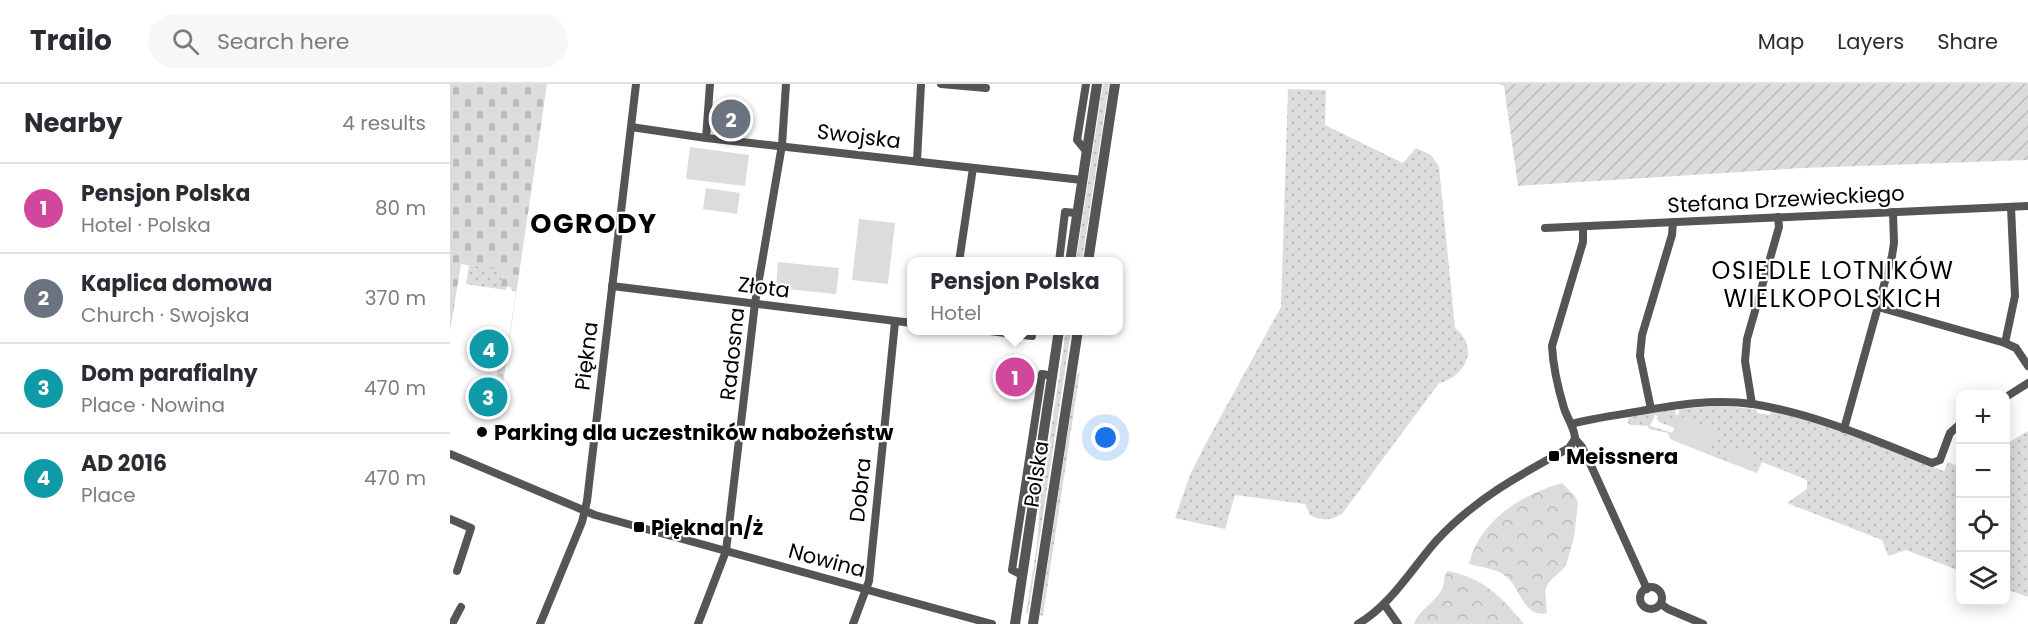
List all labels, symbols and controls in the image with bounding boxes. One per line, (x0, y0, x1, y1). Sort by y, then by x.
search box (148, 14, 568, 68)
text: Trailo (30, 21, 112, 60)
icon: search (169, 25, 202, 58)
text: Search here (217, 26, 349, 57)
text: Map (1758, 27, 1804, 56)
text: Layers (1837, 27, 1904, 56)
text: Share (1937, 27, 1998, 56)
pin: 2 (712, 96, 750, 141)
text: Nearby (24, 105, 122, 141)
text: 4 results (342, 109, 426, 137)
street label: Swojska (815, 116, 903, 156)
text: Pensjon Polska (81, 178, 250, 209)
street label: Stefana Drzewieckiego (1667, 178, 1905, 220)
text: 1 (40, 194, 47, 222)
text: 80 m (375, 194, 426, 222)
district label: OGRODY (530, 205, 658, 242)
text: Hotel · Polska (81, 211, 211, 239)
district label: OSIEDLE LOTNIKÓW WIELKOPOLSKICH (1712, 254, 1954, 315)
popup (907, 257, 1123, 335)
text: Pensjon Polska (930, 266, 1100, 297)
text: Kaplica domowa (81, 268, 272, 299)
street label: Złota (736, 269, 792, 305)
text: 2 (38, 284, 49, 312)
text: 370 m (365, 284, 426, 312)
text: Hotel (930, 299, 982, 327)
text: Church · Swojska (81, 301, 250, 329)
street label: Radosna (713, 306, 751, 402)
street label: Piękna (567, 320, 605, 392)
pin: 4 (470, 326, 508, 372)
pin: 1 (996, 354, 1034, 400)
text: Dom parafialny (81, 358, 258, 389)
text: 3 (37, 374, 50, 402)
text: 470 m (364, 374, 426, 402)
pin: 3 (468, 374, 507, 420)
map controls (1956, 390, 2010, 606)
button: + (1956, 390, 2010, 444)
text: Place · Nowina (81, 391, 225, 419)
place label: Parking dla uczestników nabożeństw (494, 418, 894, 447)
your location (1091, 423, 1120, 452)
marker: Parking dla uczestników nabożeństw (475, 425, 489, 439)
street label: Polska (1016, 439, 1056, 509)
place label: Meissnera (1566, 442, 1678, 471)
button: − (1956, 444, 2010, 498)
text: AD 2016 (81, 448, 167, 479)
marker: Meissnera (1547, 449, 1561, 463)
street label: Dobra (842, 456, 878, 524)
text: 4 (37, 464, 50, 492)
text: 470 m (364, 464, 426, 492)
text: Place (81, 481, 136, 509)
button: locate (1956, 498, 2010, 552)
place label: Piękna n/ż (651, 513, 763, 542)
marker: Piękna n/ż (632, 520, 646, 534)
street label: Nowina (785, 536, 869, 584)
button: layers (1956, 552, 2010, 606)

